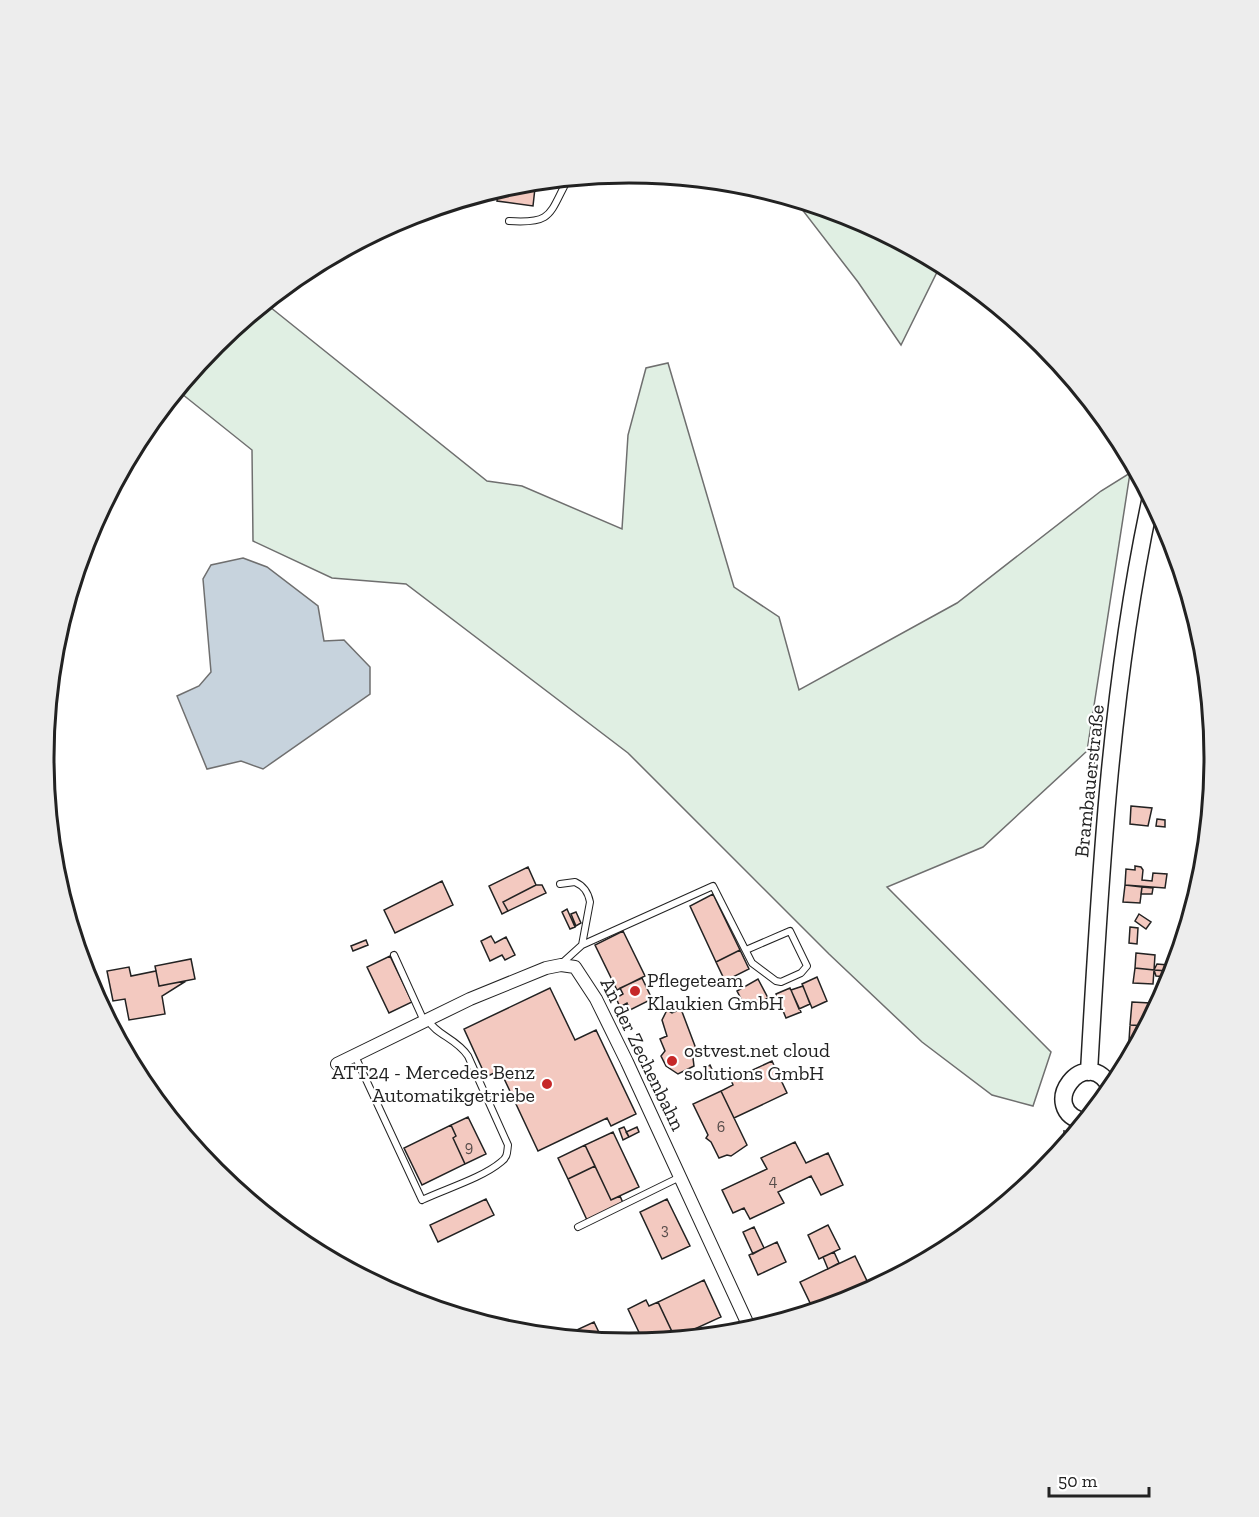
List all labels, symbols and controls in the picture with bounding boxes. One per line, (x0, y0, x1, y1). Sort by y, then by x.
street label: Brambauerstraße (1069, 703, 1109, 859)
place label: Pflegeteam Klaukien GmbH (647, 968, 784, 1015)
street label: An der Zechenbahn (596, 974, 691, 1135)
marker: Pflegeteam Klaukien GmbH (628, 984, 642, 998)
place label: ostvest.net cloud solutions GmbH (684, 1038, 830, 1085)
marker: ostvest.net cloud solutions GmbH (665, 1054, 679, 1068)
place label: ATT24 - Mercedes Benz Automatikgetriebe (332, 1060, 535, 1107)
marker: ATT24 - Mercedes Benz Automatikgetriebe (540, 1077, 554, 1091)
house number: 6 (717, 1117, 725, 1136)
house number: 9 (465, 1137, 473, 1156)
house number: 4 (769, 1171, 778, 1190)
house number: 3 (661, 1220, 669, 1239)
scale bar (1049, 1460, 1150, 1498)
text: 50 m (1058, 1470, 1098, 1492)

